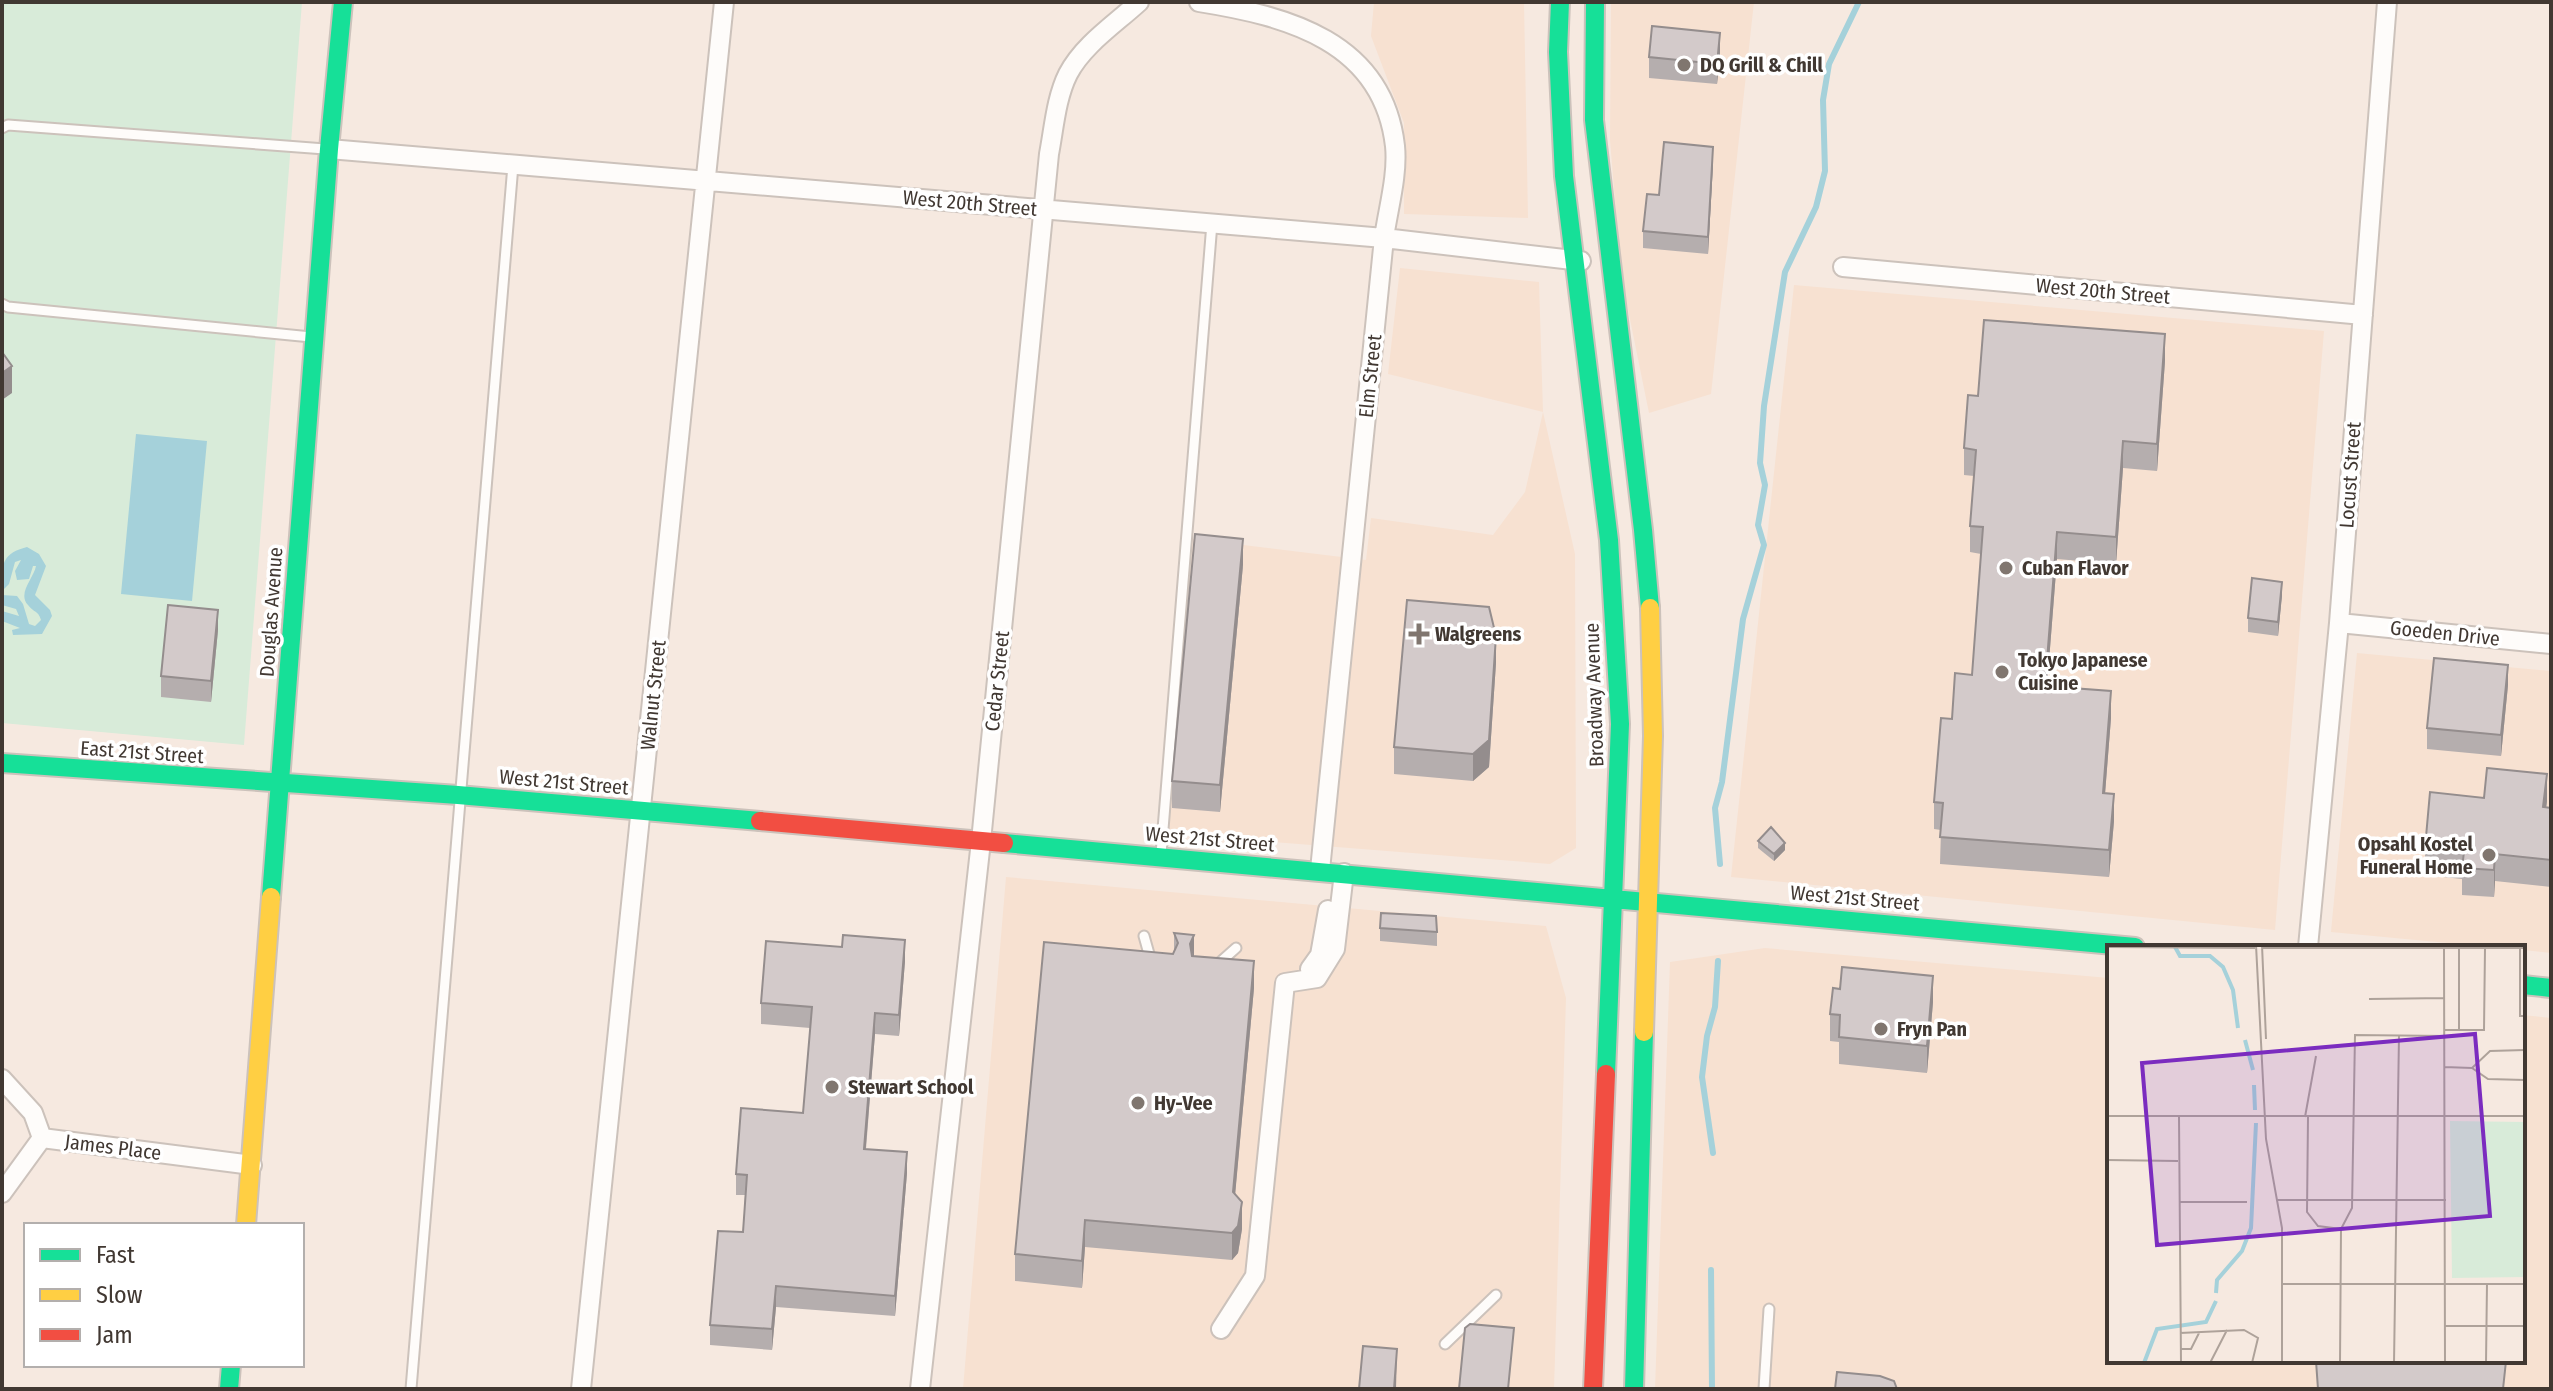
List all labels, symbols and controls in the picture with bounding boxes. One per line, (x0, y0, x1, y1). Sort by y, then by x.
place label: DQ Grill & Chill (1700, 53, 1823, 77)
marker: DQ Grill & Chill (1675, 56, 1693, 74)
street label: West 20th Street (902, 185, 1039, 221)
street label: West 20th Street (2035, 273, 2172, 309)
street label: Elm Street (1354, 333, 1386, 419)
street label: Locust Street (2334, 420, 2366, 529)
street label: Douglas Avenue (254, 546, 288, 678)
place label: Cuban Flavor (2022, 556, 2129, 580)
marker: Cuban Flavor (1997, 559, 2015, 577)
street label: Goeden Drive (2389, 615, 2501, 651)
place label: Walgreens (1435, 622, 1521, 646)
street label: Broadway Avenue (1579, 622, 1609, 768)
marker: Walgreens (1410, 625, 1428, 643)
street label: Cedar Street (980, 629, 1014, 732)
street label: Walnut Street (635, 638, 671, 751)
place label: Tokyo Japanese Cuisine (2018, 648, 2148, 695)
marker: Tokyo Japanese Cuisine (1993, 663, 2011, 681)
street label: East 21st Street (79, 736, 205, 768)
street label: West 21st Street (498, 764, 630, 800)
street label: West 21st Street (1144, 821, 1276, 857)
place label: Opsahl Kostel Funeral Home (2358, 832, 2474, 879)
marker: Opsahl Kostel Funeral Home (2480, 846, 2498, 864)
street label: West 21st Street (1789, 880, 1921, 916)
inset map (2107, 945, 2525, 1363)
place label: Fryn Pan (1897, 1017, 1967, 1041)
marker: Fryn Pan (1872, 1020, 1890, 1038)
place label: Stewart School (848, 1075, 974, 1099)
marker: Stewart School (823, 1078, 841, 1096)
place label: Hy-Vee (1154, 1091, 1213, 1115)
marker: Hy-Vee (1129, 1094, 1147, 1112)
street label: James Place (63, 1129, 163, 1165)
legend (24, 1223, 304, 1367)
text: Fast (96, 1241, 135, 1269)
text: Slow (96, 1281, 143, 1309)
text: Jam (96, 1321, 133, 1349)

